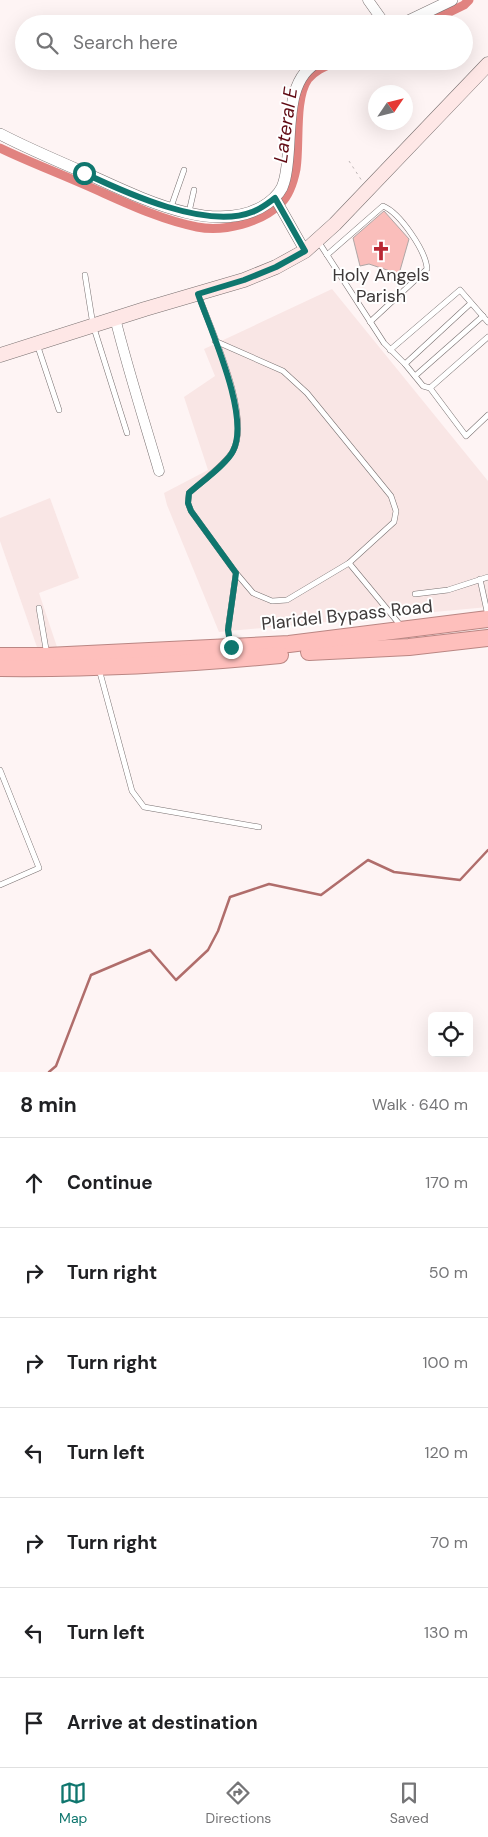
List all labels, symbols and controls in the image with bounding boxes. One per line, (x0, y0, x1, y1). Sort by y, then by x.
search box (15, 15, 473, 70)
icon: search (33, 29, 61, 57)
text: Search here (73, 30, 178, 55)
water label: Lateral E (268, 85, 303, 164)
north arrow (368, 85, 413, 130)
route start (73, 162, 96, 185)
church icon: Holy Angels Parish (370, 240, 392, 262)
place label: Holy Angels Parish (333, 263, 429, 308)
street label: Plaridel Bypass Road (260, 594, 434, 636)
route end (220, 636, 243, 659)
map controls (428, 1012, 473, 1057)
button: locate (428, 1012, 473, 1057)
text: 8 min (20, 1091, 77, 1119)
text: Walk · 640 m (372, 1094, 468, 1115)
icon: ahead (20, 1169, 48, 1197)
text: Continue (67, 1170, 153, 1195)
text: 170 m (425, 1172, 468, 1193)
icon: right (20, 1259, 48, 1287)
text: Turn right (67, 1260, 157, 1285)
text: 50 m (429, 1262, 468, 1283)
icon: right (20, 1349, 48, 1377)
text: Turn right (67, 1350, 157, 1375)
text: 100 m (423, 1352, 468, 1373)
icon: left (20, 1439, 48, 1467)
text: Turn left (67, 1440, 145, 1465)
text: 120 m (424, 1442, 468, 1463)
icon: right (20, 1529, 48, 1557)
text: Turn right (67, 1530, 157, 1555)
text: 70 m (430, 1532, 468, 1553)
icon: left (20, 1619, 48, 1647)
text: Turn left (67, 1620, 145, 1645)
text: 130 m (424, 1622, 468, 1643)
icon: arrive (20, 1709, 48, 1737)
text: Arrive at destination (67, 1710, 258, 1735)
tab: Map (59, 1779, 87, 1827)
tab: Directions (206, 1779, 271, 1827)
tab: Saved (390, 1779, 429, 1827)

